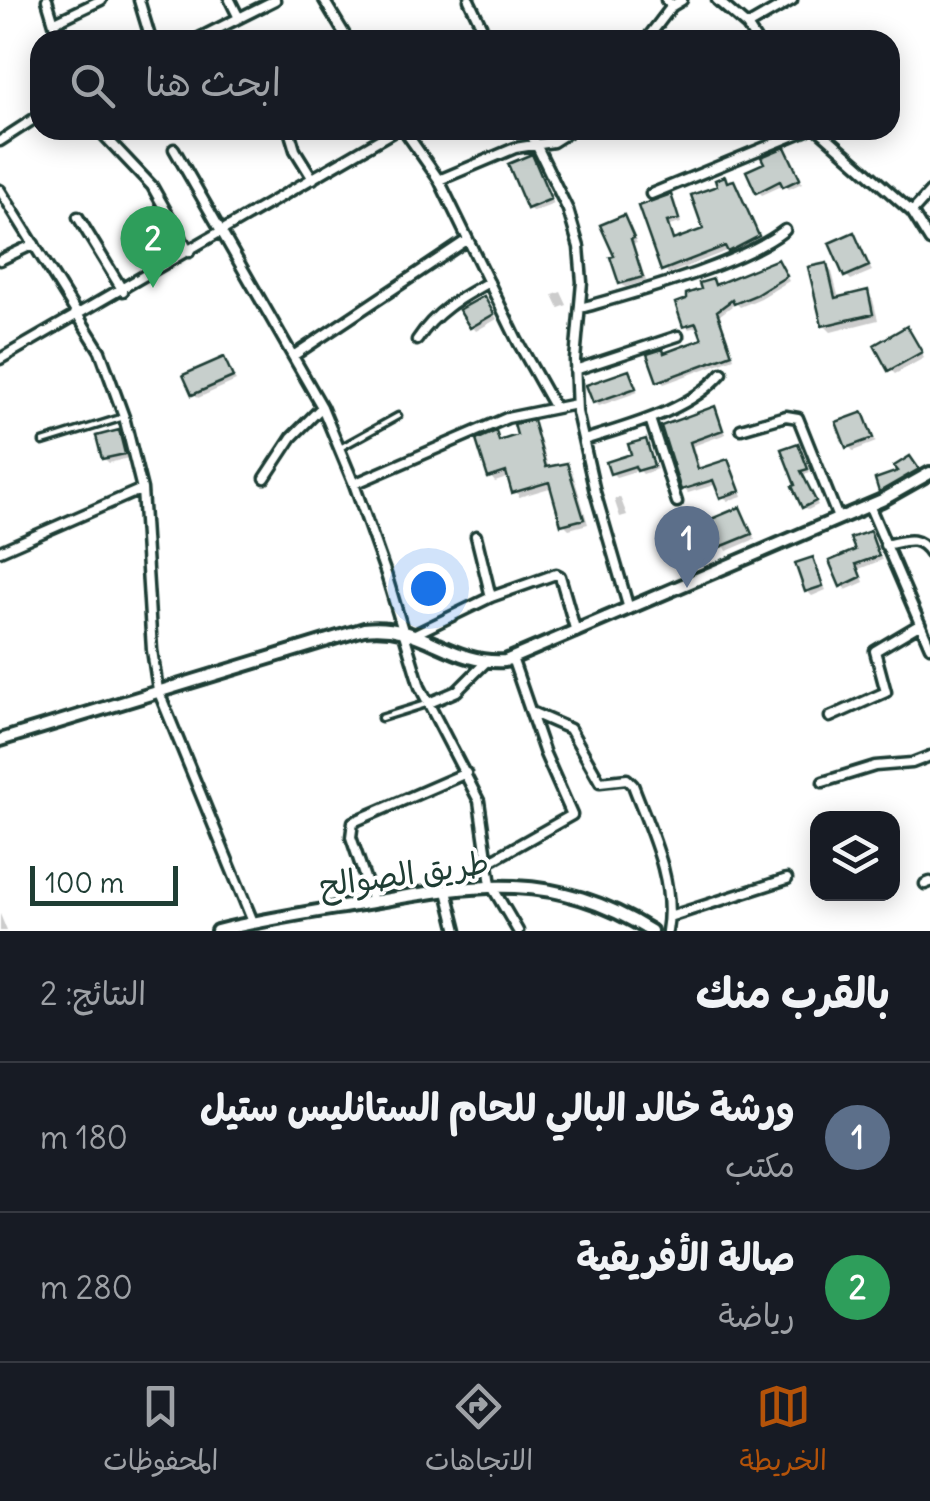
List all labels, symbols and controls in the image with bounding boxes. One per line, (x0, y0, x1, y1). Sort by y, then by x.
search box (30, 30, 900, 140)
icon: search (65, 58, 120, 113)
text: ابحث هنا (145, 59, 281, 106)
pin: 2 (120, 206, 186, 288)
pin: 1 (654, 506, 720, 588)
your location (403, 563, 454, 614)
map controls (810, 811, 900, 901)
button: layers (810, 811, 900, 901)
street label: طريق الصوالح (316, 841, 492, 908)
scale bar (30, 861, 178, 906)
text: 100 m (45, 865, 124, 901)
text: بالقرب منك (696, 967, 890, 1019)
text: النتائج: 2 (40, 973, 146, 1014)
text: ورشة خالد البالي للحام الستانليس ستيل (200, 1084, 795, 1131)
text: 180 m (40, 1117, 128, 1158)
text: 1 (851, 1117, 864, 1158)
text: مكتب (725, 1145, 795, 1186)
text: صالة الأفريقية (576, 1234, 795, 1281)
text: 280 m (40, 1267, 133, 1308)
text: 2 (849, 1267, 866, 1308)
text: رياضة (718, 1295, 795, 1336)
tab: المحفوظات (103, 1379, 219, 1485)
tab: الاتجاهات (425, 1379, 533, 1485)
tab: الخريطة (739, 1379, 827, 1485)

